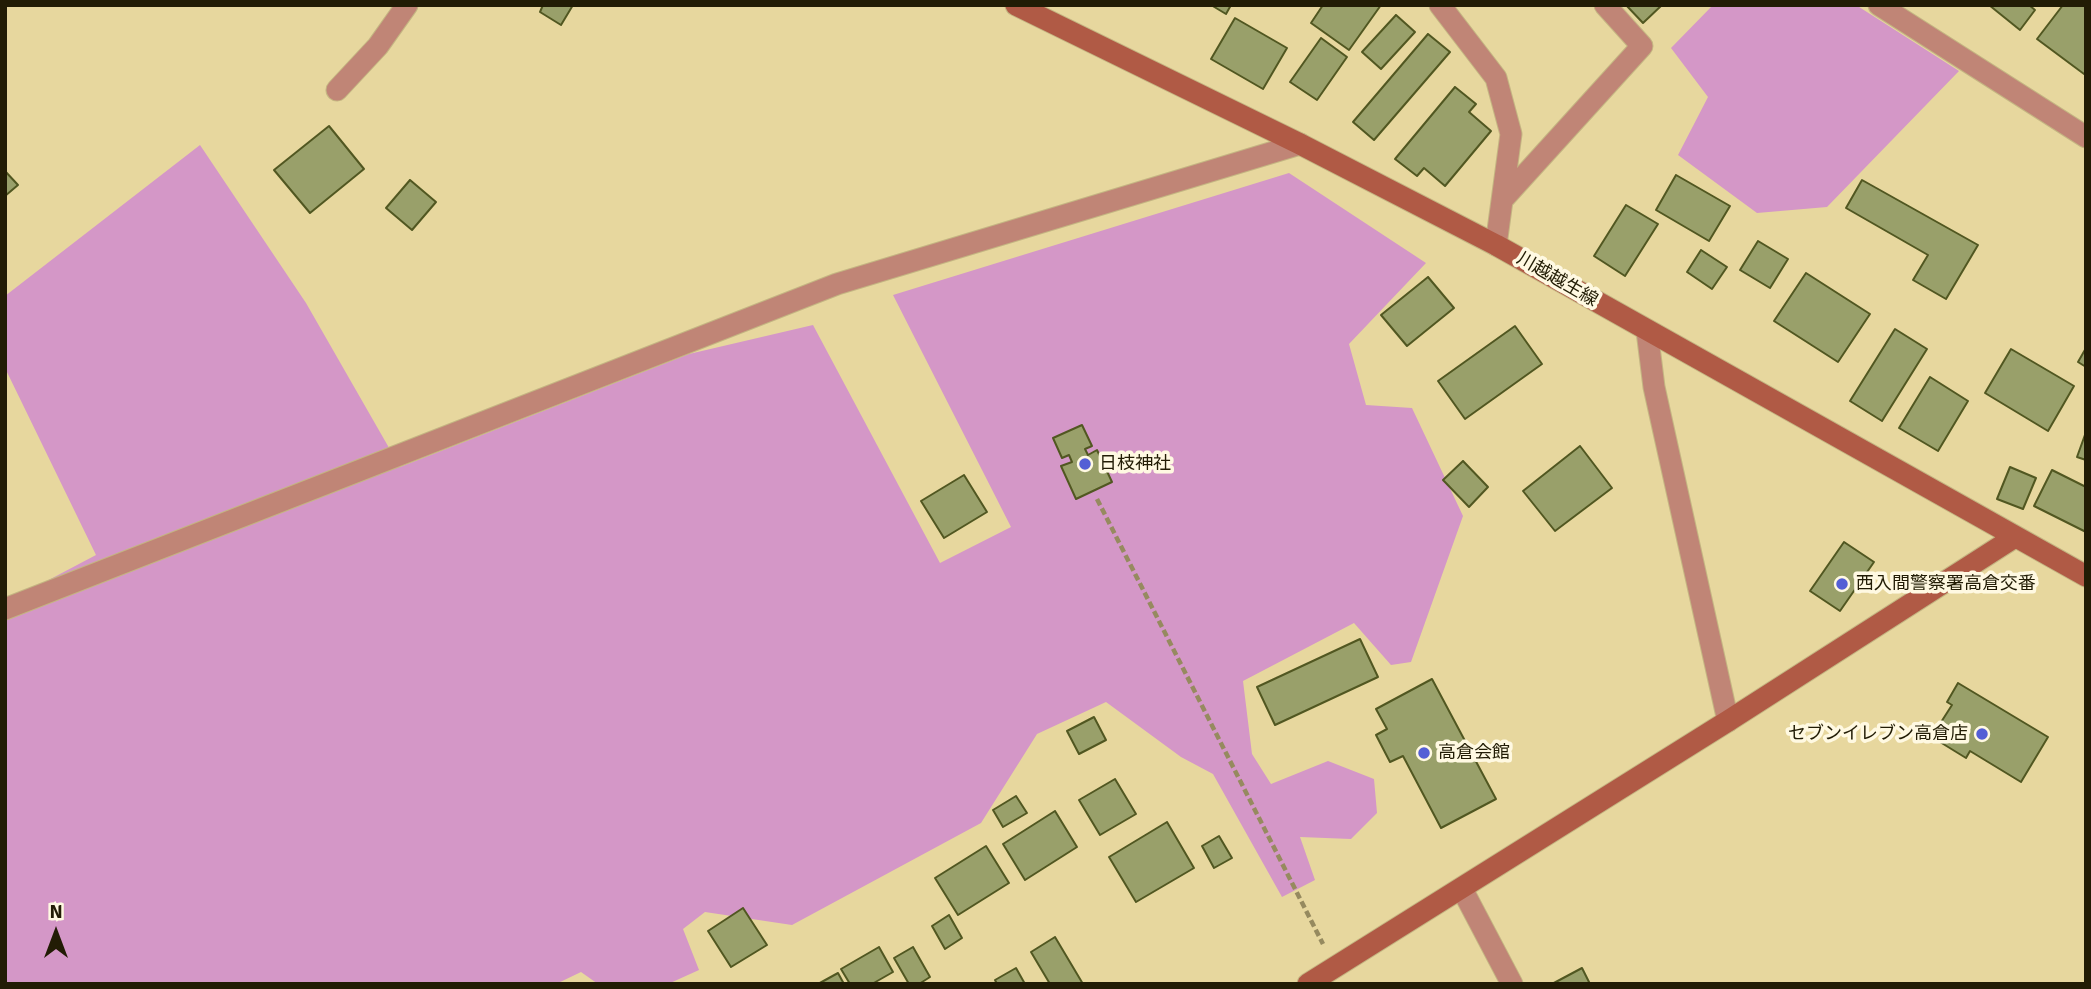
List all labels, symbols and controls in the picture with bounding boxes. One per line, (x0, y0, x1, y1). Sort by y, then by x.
street label: 川越越生線 (1513, 248, 1601, 312)
place label: 日枝神社 (1099, 453, 1171, 475)
marker: 日枝神社 (1077, 456, 1093, 472)
place label: 西入間警察署高倉交番 (1856, 573, 2036, 595)
marker: 西入間警察署高倉交番 (1834, 576, 1850, 592)
place label: セブンイレブン高倉店 (1788, 723, 1968, 745)
marker: セブンイレブン高倉店 (1974, 726, 1990, 742)
place label: 高倉会館 (1438, 742, 1510, 764)
marker: 高倉会館 (1416, 745, 1432, 761)
north arrow (21, 898, 91, 968)
text: N (49, 900, 63, 924)

